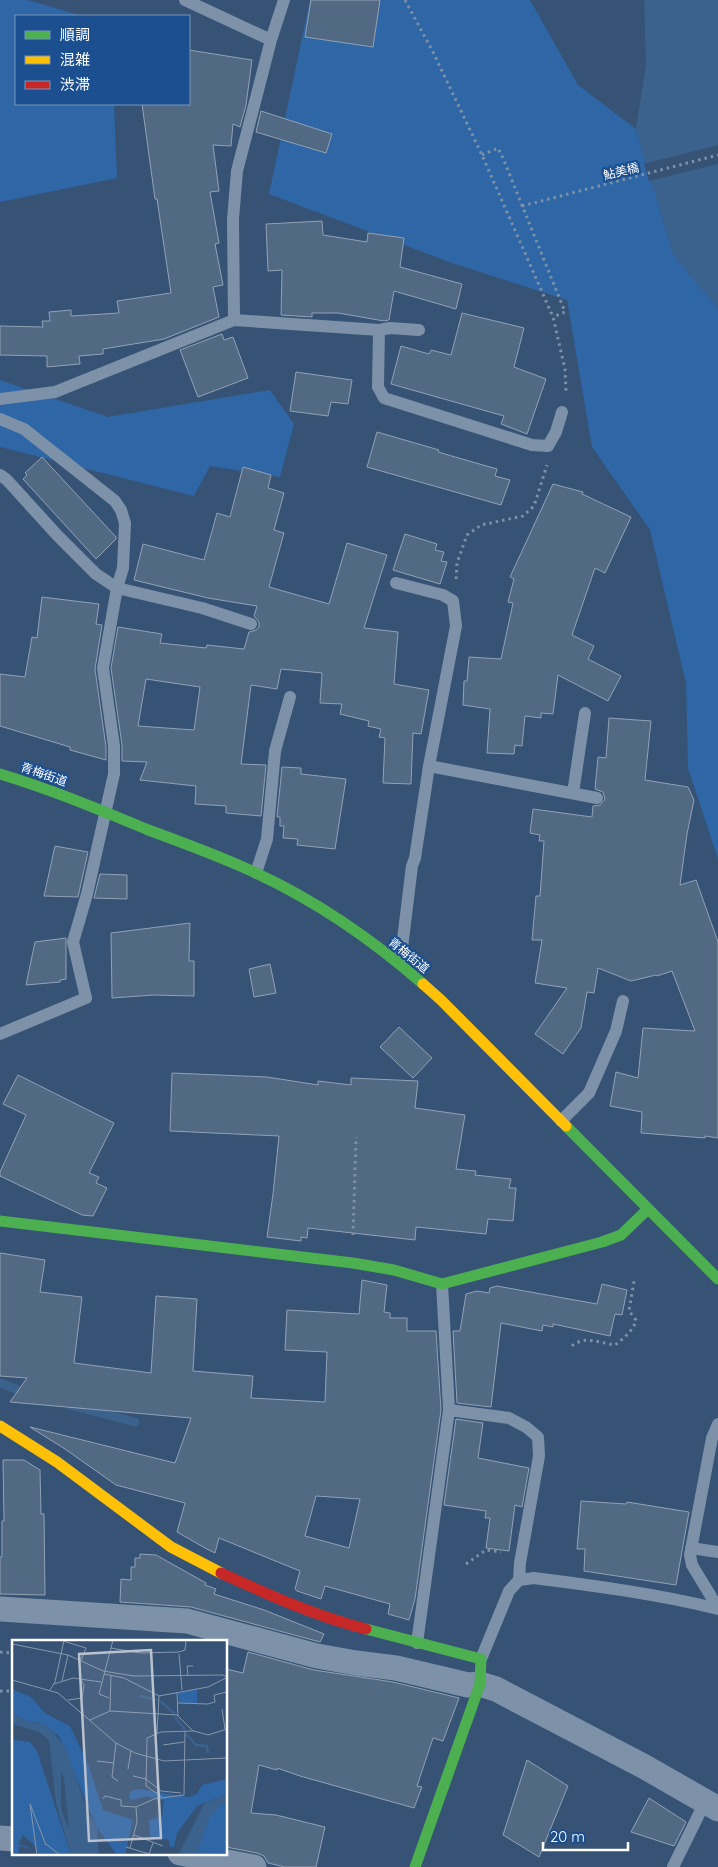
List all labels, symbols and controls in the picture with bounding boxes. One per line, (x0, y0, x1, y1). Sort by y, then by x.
legend (15, 15, 190, 105)
text: 順調 (60, 25, 90, 44)
text: 混雑 (60, 50, 90, 69)
text: 渋滞 (60, 75, 90, 94)
street label: 鮎美橋 (602, 159, 640, 183)
street label: 青梅街道 (19, 759, 69, 789)
street label: 青梅街道 (386, 934, 432, 976)
inset map (12, 1640, 228, 1854)
scale bar (543, 1820, 628, 1852)
text: 20 m (550, 1827, 585, 1846)

